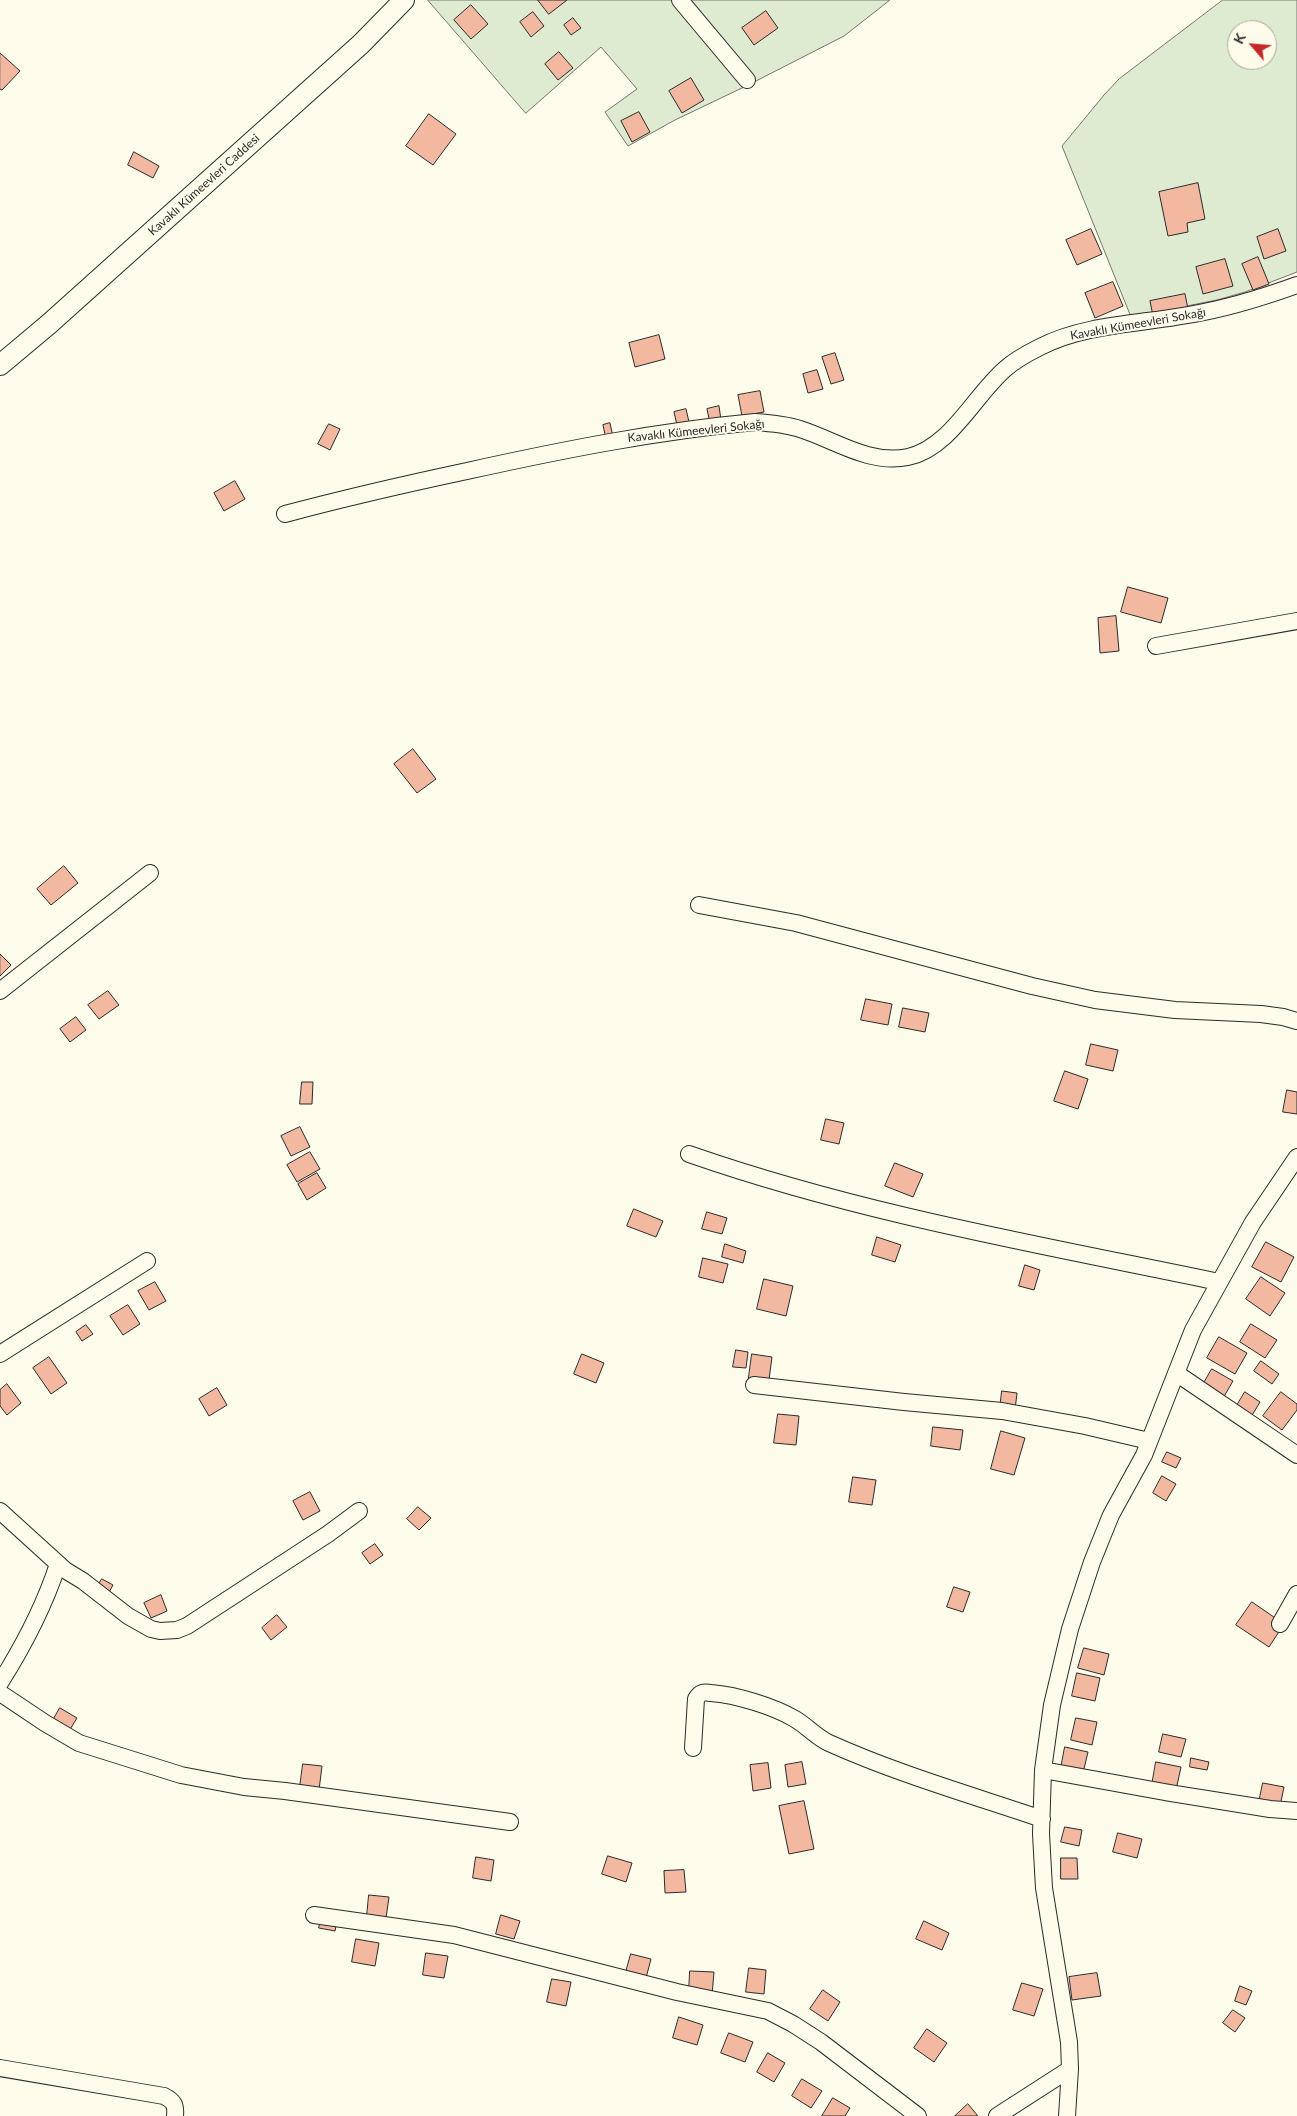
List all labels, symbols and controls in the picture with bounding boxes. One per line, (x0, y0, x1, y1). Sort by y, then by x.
north arrow (1227, 20, 1277, 70)
text: K (1229, 30, 1249, 47)
street label: Kavaklı Kümeevleri Caddesi (145, 131, 263, 239)
street label: Kavaklı Kümeevleri Sokağı (1069, 305, 1207, 343)
street label: Kavaklı Kümeevleri Sokağı (627, 417, 765, 445)

